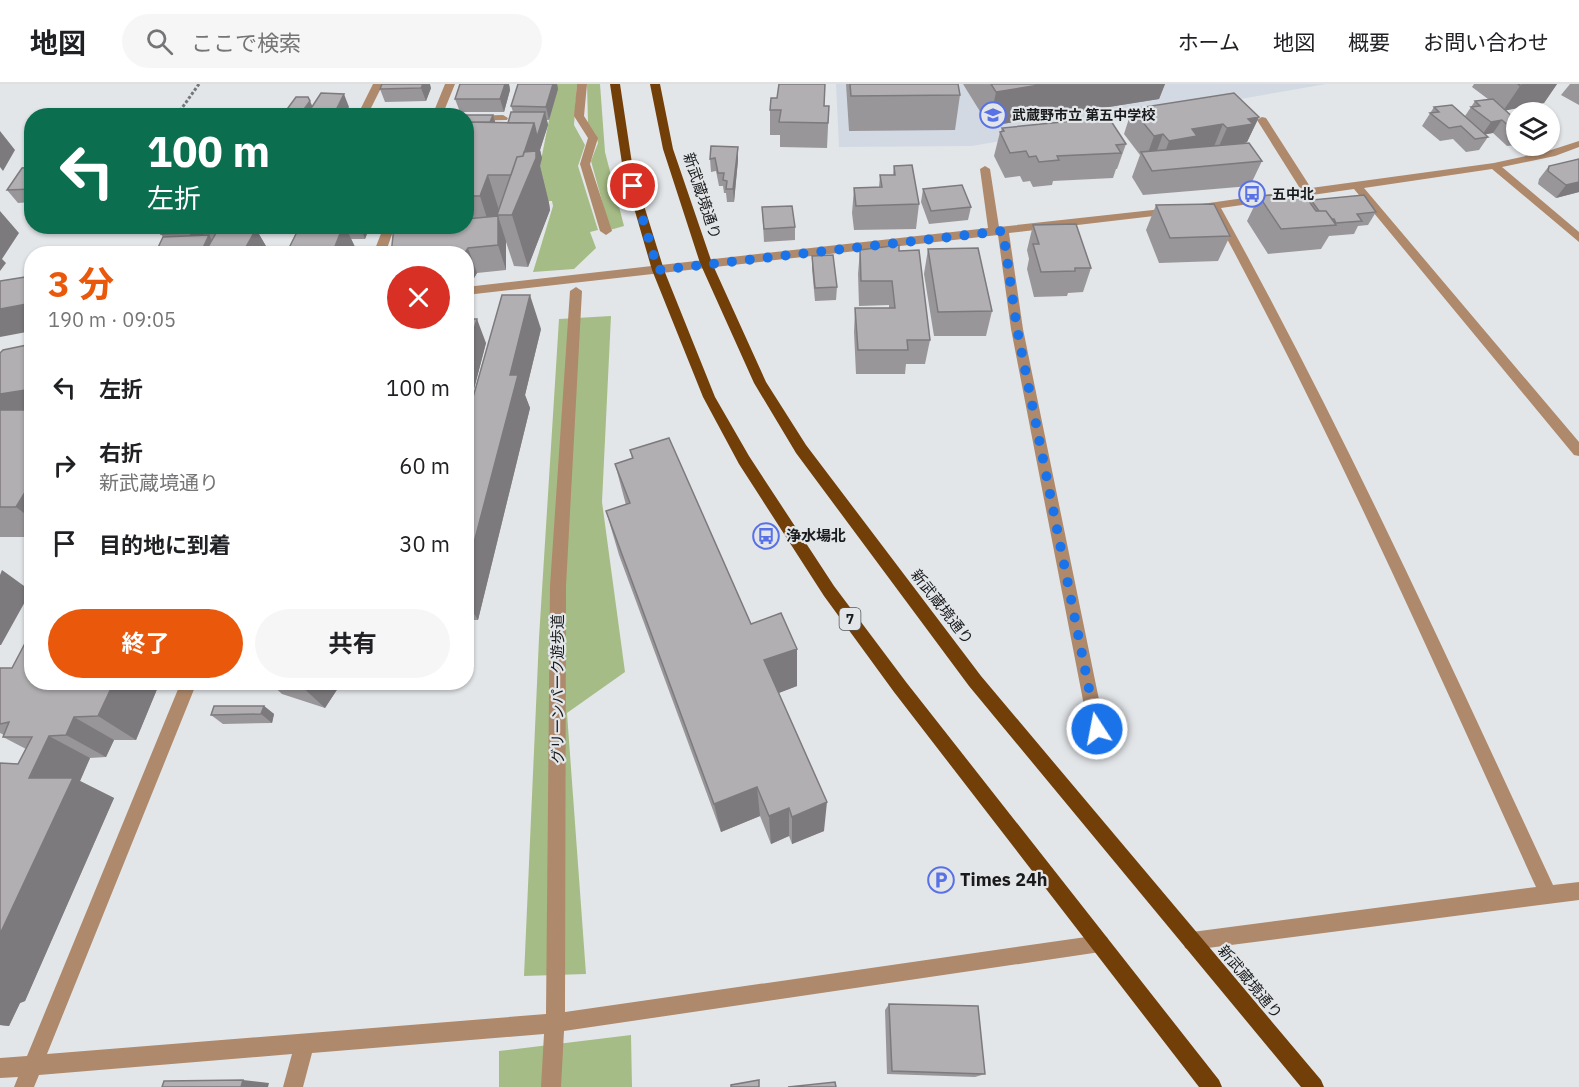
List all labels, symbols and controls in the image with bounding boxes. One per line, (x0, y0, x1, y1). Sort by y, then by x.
search box (122, 14, 542, 68)
text: 地図 (30, 24, 86, 61)
icon: search (143, 25, 176, 58)
text: ここで検索 (191, 28, 301, 57)
text: ホーム (1178, 28, 1240, 56)
text: 地図 (1273, 28, 1315, 56)
text: 概要 (1348, 28, 1390, 56)
text: お問い合わせ (1423, 28, 1549, 56)
school or university icon: 武蔵野市立 第五中学校 (978, 100, 1008, 130)
map controls (1506, 102, 1560, 156)
button: layers (1506, 102, 1560, 156)
place label: 武蔵野市立 第五中学校 (1012, 106, 1155, 124)
text: 100 m (147, 124, 270, 179)
icon: left (48, 132, 126, 210)
street label: 新武蔵境通り (680, 150, 725, 242)
pin (607, 160, 658, 211)
icon: arrive (616, 169, 649, 202)
bus stop icon: 五中北 (1237, 179, 1267, 209)
text: 左折 (147, 180, 201, 215)
place label: 五中北 (1272, 185, 1314, 203)
text: 3 分 (48, 260, 114, 307)
button: close (387, 266, 450, 329)
text: 190 m · 09:05 (48, 306, 176, 333)
icon: left (48, 371, 81, 404)
text: 100 m (386, 373, 450, 402)
text: 左折 (99, 374, 143, 403)
text: 右折 (99, 438, 143, 467)
icon: right (48, 449, 81, 482)
text: 60 m (399, 451, 450, 480)
text: 新武蔵境通り (99, 469, 219, 496)
bus stop icon: 浄水場北 (751, 521, 781, 551)
place label: 浄水場北 (786, 526, 846, 545)
icon: arrive (48, 527, 81, 560)
text: 30 m (399, 529, 450, 558)
text: 目的地に到着 (99, 530, 231, 559)
street label: 新武蔵境通り (907, 565, 978, 648)
road number: 7 (840, 608, 860, 630)
button: 終了 (48, 609, 243, 678)
button: 共有 (255, 609, 450, 678)
street label: グリーンパーク遊歩道 (548, 614, 567, 764)
position arrow (1065, 697, 1129, 761)
parking icon: Times 24h (926, 865, 956, 895)
place label: Times 24h (960, 868, 1048, 891)
street label: 新武蔵境通り (1214, 941, 1287, 1022)

